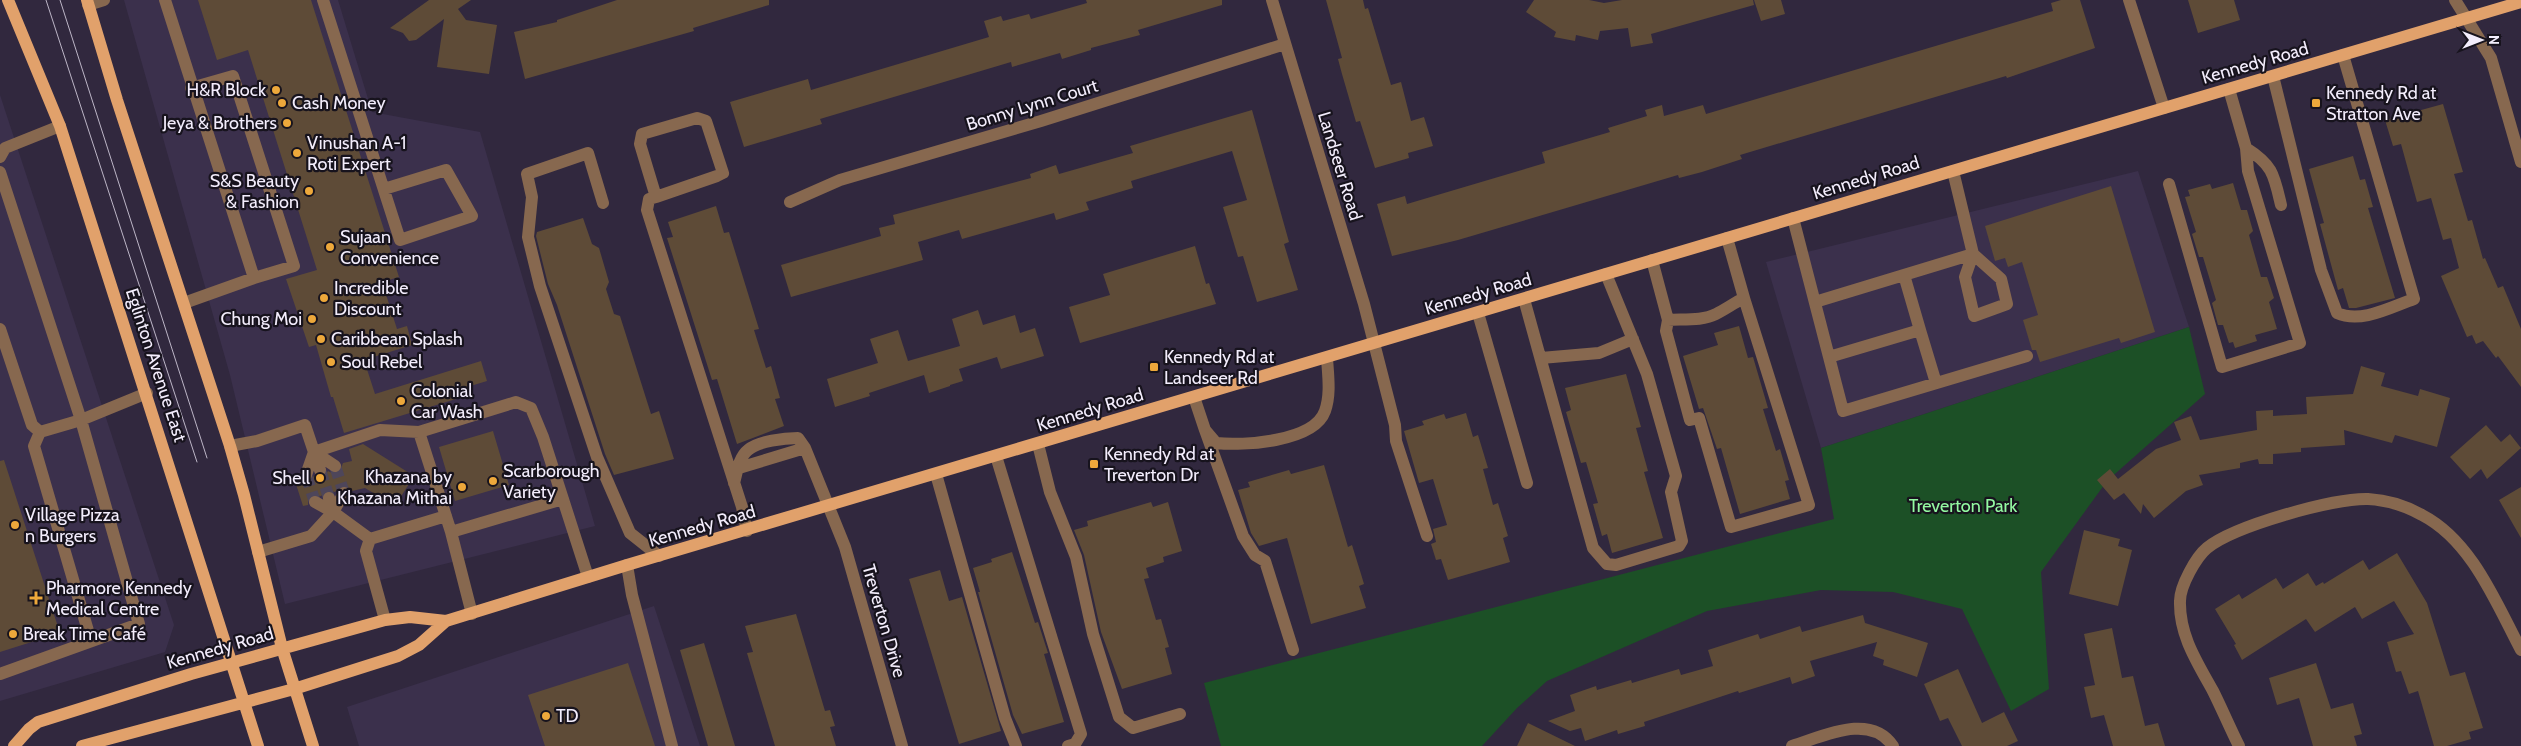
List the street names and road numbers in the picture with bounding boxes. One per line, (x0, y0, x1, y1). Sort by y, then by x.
street label: Kennedy Road (2199, 37, 2311, 89)
street label: Bonny Lynn Court (964, 75, 1100, 135)
street label: Landseer Road (1313, 109, 1367, 223)
street label: Kennedy Road (1810, 151, 1922, 205)
street label: Kennedy Road (1422, 268, 1534, 320)
street label: Eglinton Avenue East (121, 286, 191, 444)
street label: Kennedy Road (1034, 383, 1146, 437)
street label: Kennedy Road (646, 500, 758, 552)
street label: Treverton Drive (857, 562, 911, 680)
street label: Kennedy Road (164, 622, 276, 674)

